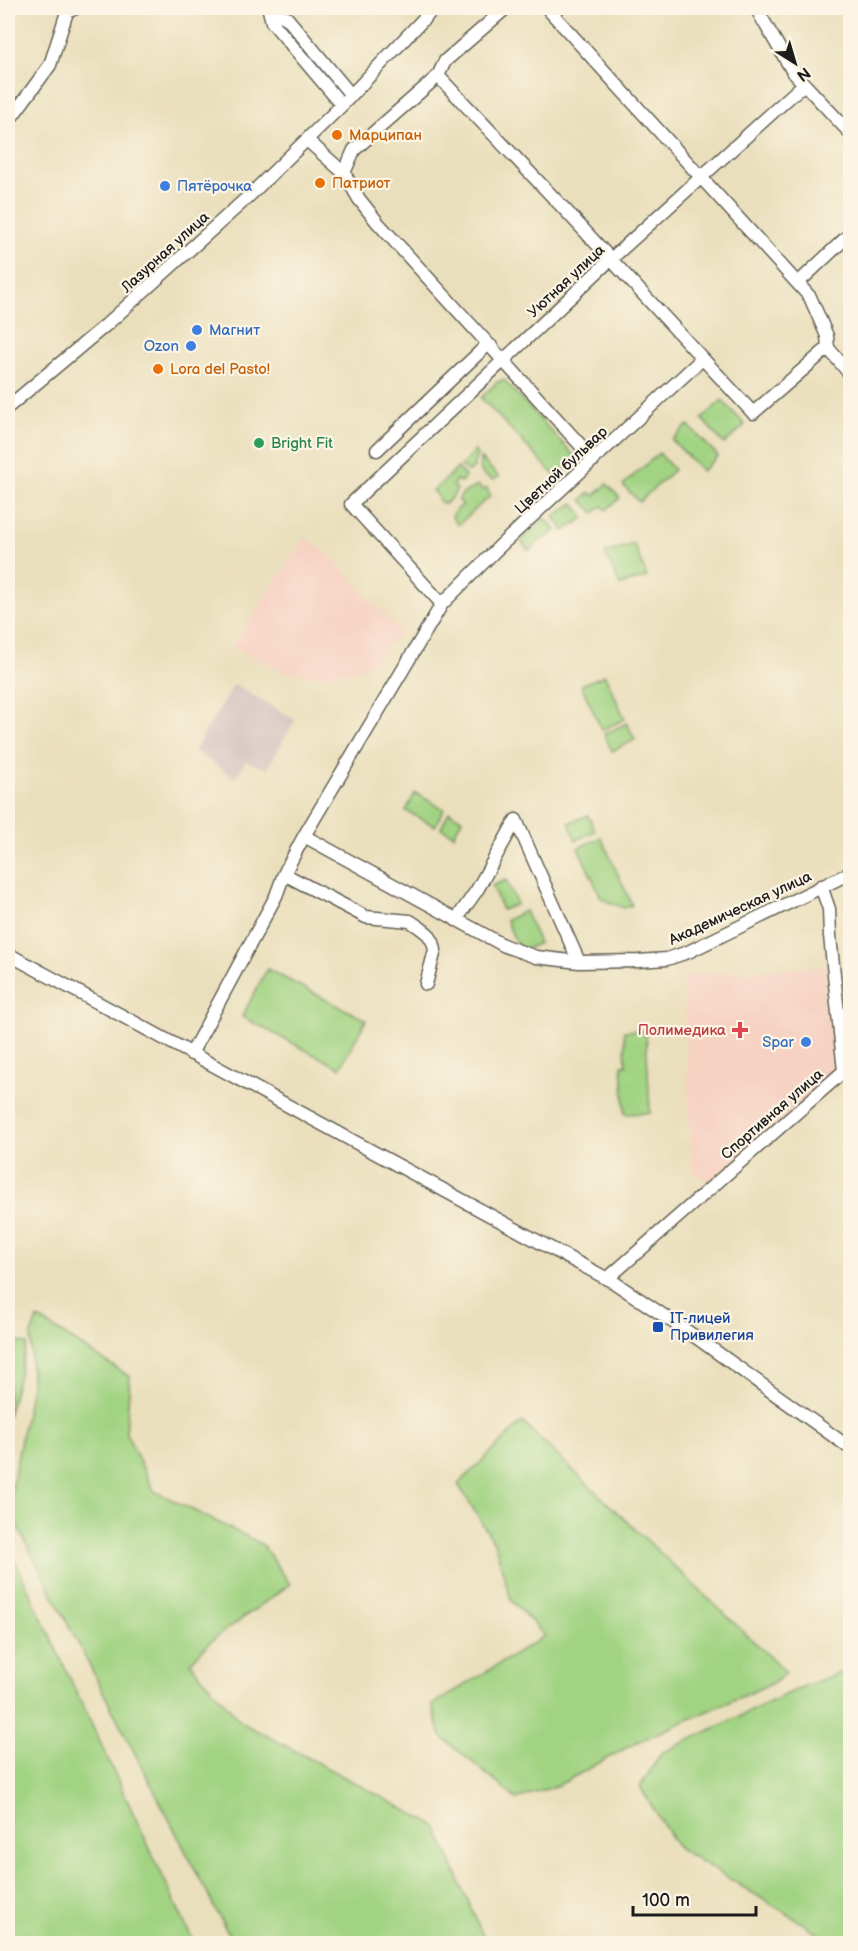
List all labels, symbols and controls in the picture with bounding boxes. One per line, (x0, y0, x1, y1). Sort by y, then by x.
north arrow (765, 33, 825, 93)
text: N (793, 63, 814, 85)
place label: Марципан (349, 126, 422, 145)
marker: Марципан (330, 128, 344, 142)
place label: Патриот (332, 174, 390, 193)
marker: Патриот (313, 176, 327, 190)
place label: Пятёрочка (177, 177, 252, 196)
marker: Пятёрочка (158, 179, 172, 193)
street label: Лазурная улица (117, 208, 213, 298)
street label: Уютная улица (524, 241, 609, 322)
place label: Магнит (209, 321, 260, 340)
marker: Магнит (190, 323, 204, 337)
place label: Ozon (144, 337, 179, 356)
marker: Ozon (184, 339, 198, 353)
place label: Lora del Pasto! (170, 360, 270, 379)
marker: Lora del Pasto! (151, 362, 165, 376)
street label: Цветной бульвар (511, 422, 612, 518)
place label: Bright Fit (271, 434, 333, 453)
marker: Bright Fit (252, 436, 266, 450)
street label: Академическая улица (665, 867, 815, 950)
place label: Полимедика (638, 1021, 726, 1040)
marker: Полимедика (731, 1021, 749, 1039)
place label: Spar (762, 1033, 795, 1052)
marker: Spar (799, 1035, 813, 1049)
street label: Спортивная улица (717, 1065, 827, 1164)
place label: IT-лицей Привилегия (670, 1309, 754, 1345)
marker: IT-лицей Привилегия (651, 1320, 665, 1334)
scale bar (633, 1879, 756, 1917)
text: 100 m (642, 1890, 690, 1911)

